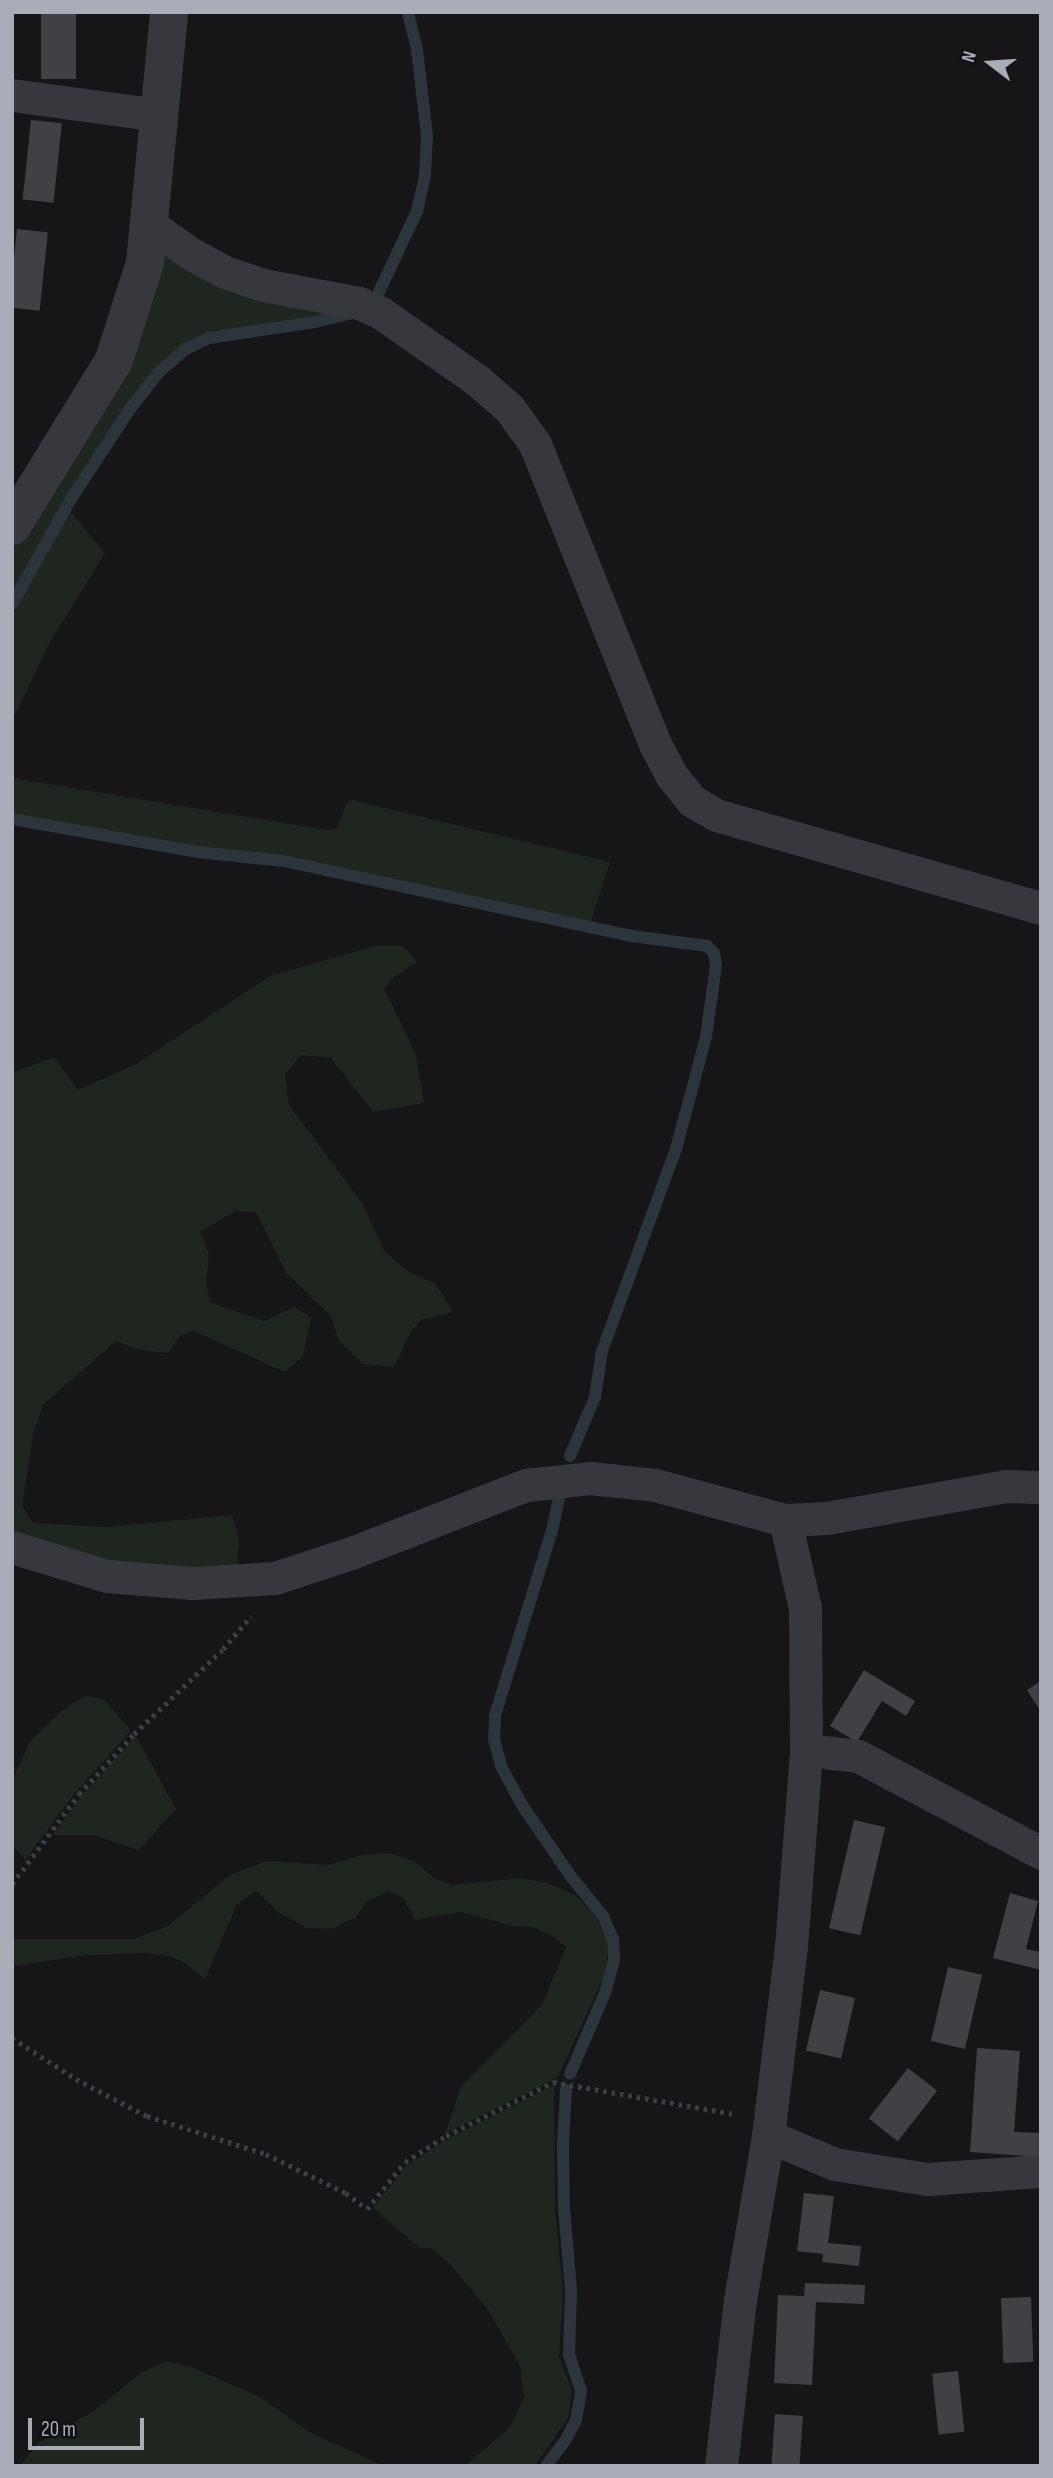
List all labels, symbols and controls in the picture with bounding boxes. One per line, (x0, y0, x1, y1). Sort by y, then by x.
north arrow (955, 28, 1025, 98)
text: N (957, 48, 982, 65)
scale bar (32, 2404, 147, 2448)
text: 20 m (41, 2417, 76, 2442)

